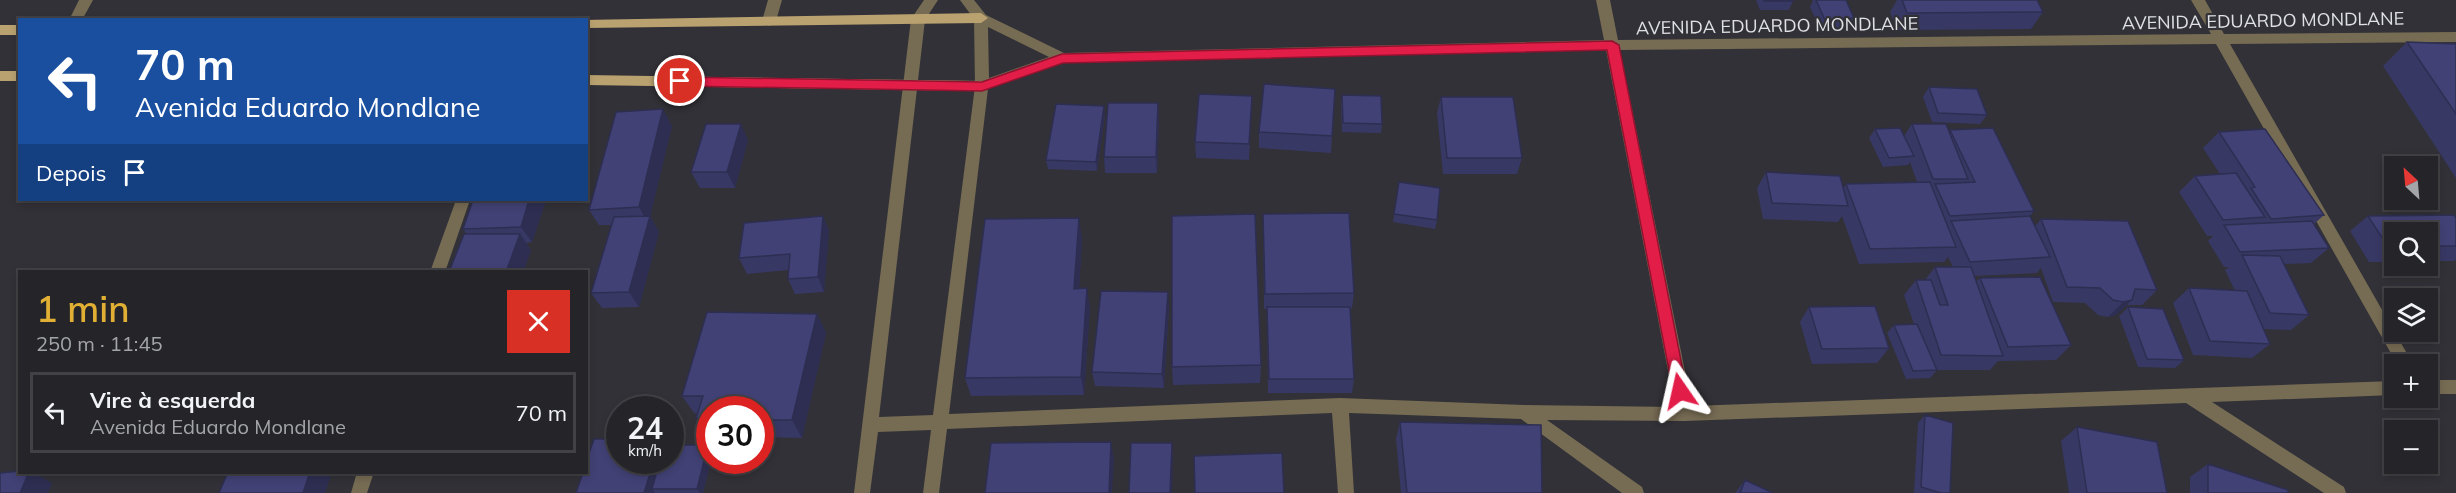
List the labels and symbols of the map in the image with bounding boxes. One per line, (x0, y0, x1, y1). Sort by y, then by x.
street label: AVENIDA EDUARDO MONDLANE (2122, 7, 2404, 34)
street label: AVENIDA EDUARDO MONDLANE (1636, 12, 1918, 39)
pin (654, 55, 705, 106)
north arrow (2384, 156, 2438, 210)
position arrow (1648, 359, 1712, 423)
speed limit sign: 30 (696, 396, 774, 474)

